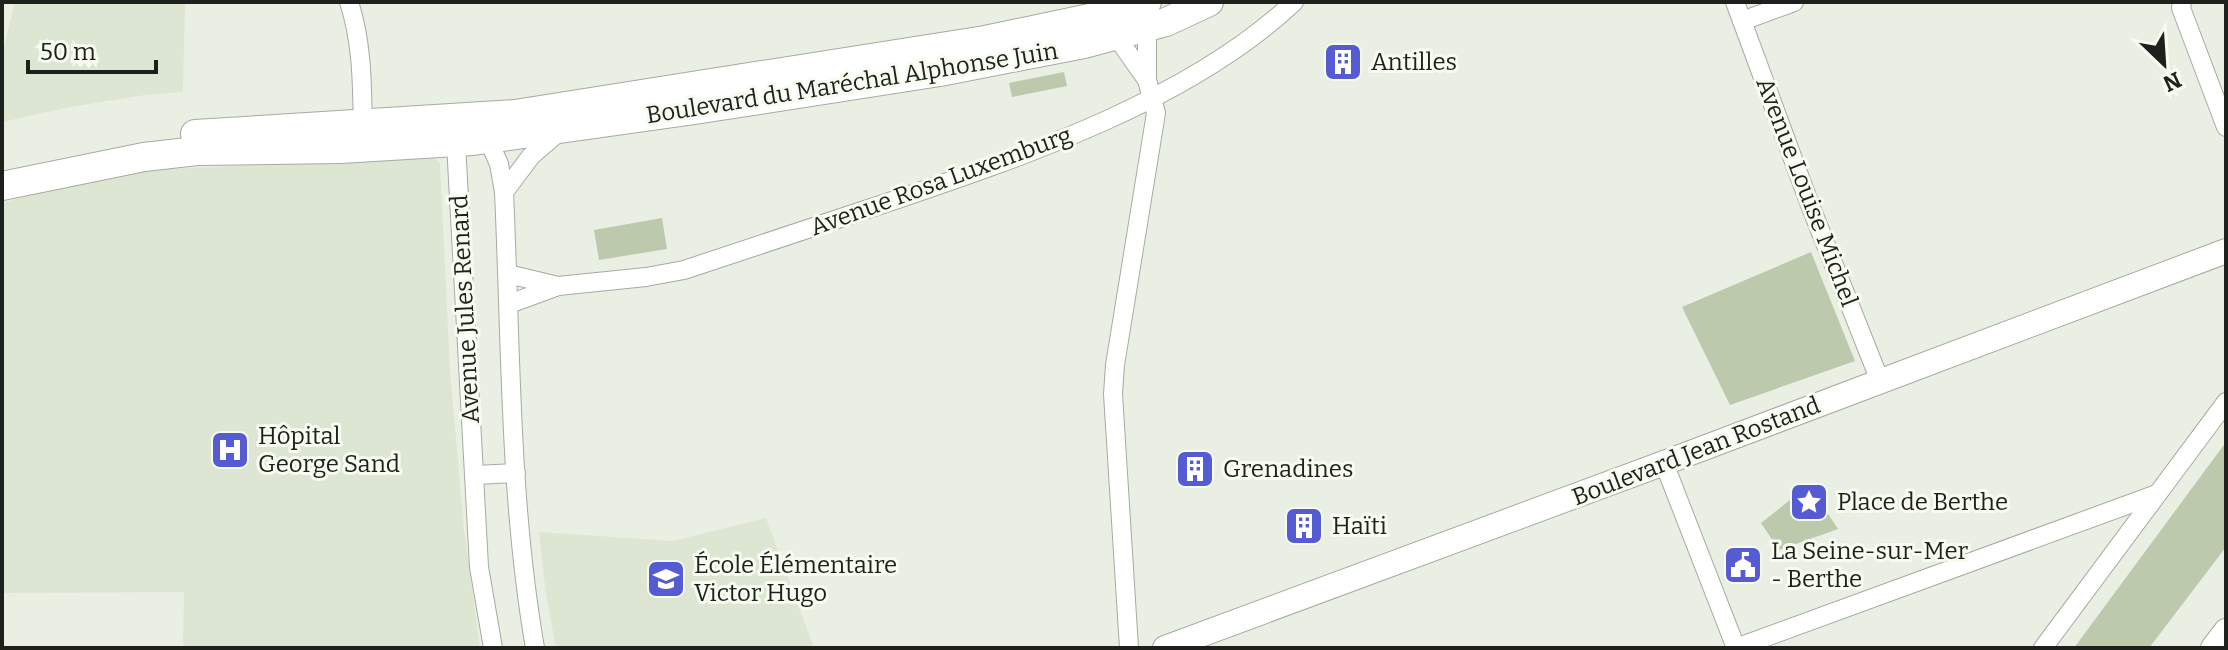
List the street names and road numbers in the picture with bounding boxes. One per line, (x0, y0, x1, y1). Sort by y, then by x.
street label: Boulevard du Maréchal Alphonse Juin (644, 37, 1060, 129)
street label: Avenue Louise Michel (1750, 74, 1864, 310)
street label: Avenue Rosa Luxemburg (807, 121, 1075, 241)
street label: Avenue Jules Renard (445, 194, 485, 424)
street label: Boulevard Jean Rostand (1568, 391, 1824, 511)

